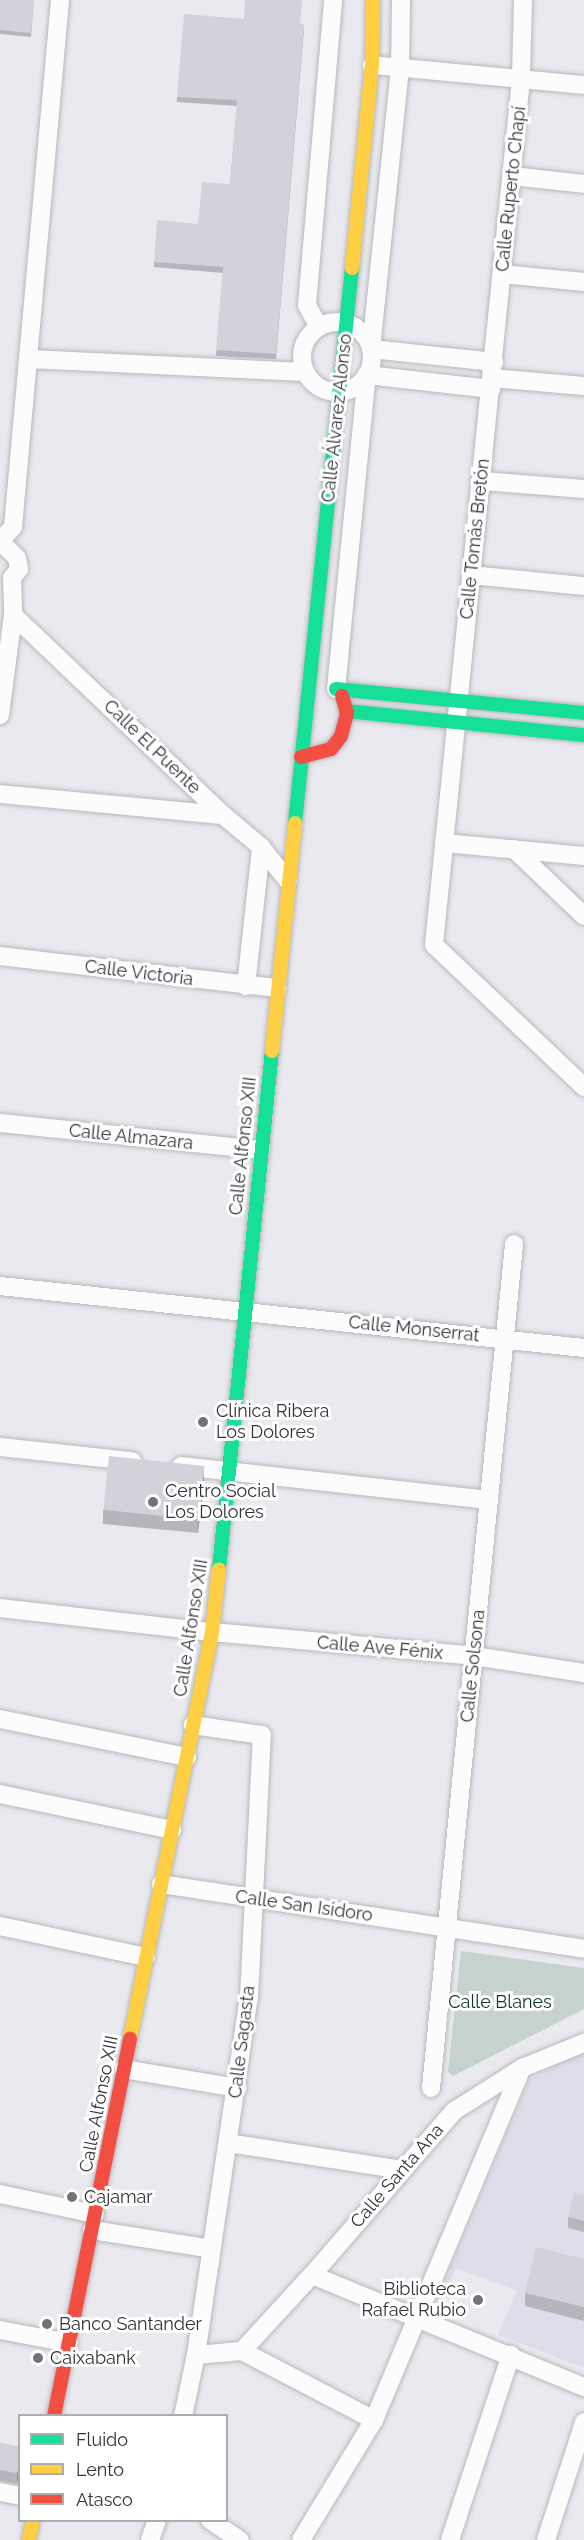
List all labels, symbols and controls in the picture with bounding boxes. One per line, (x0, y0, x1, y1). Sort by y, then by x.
street label: Calle Ruperto Chapí (492, 105, 530, 273)
street label: Calle Álvarez Alonso (317, 332, 357, 504)
street label: Calle Tomás Bretón (456, 457, 494, 621)
street label: Calle El Puente (99, 695, 205, 799)
street label: Calle Victoria (83, 956, 195, 990)
street label: Calle Alfonso XIII (225, 1075, 261, 1217)
street label: Calle Almazara (68, 1120, 194, 1154)
street label: Calle Monserrat (347, 1311, 481, 1347)
place label: Clínica Ribera Los Dolores (216, 1401, 329, 1444)
marker: Clínica Ribera Los Dolores (194, 1413, 212, 1431)
place label: Centro Social Los Dolores (165, 1481, 276, 1524)
marker: Centro Social Los Dolores (146, 1495, 160, 1509)
street label: Calle Alfonso XIII (169, 1557, 213, 1699)
street label: Calle Solsona (456, 1609, 490, 1723)
street label: Calle Ave Fénix (316, 1632, 444, 1664)
street label: Calle San Isidoro (234, 1886, 374, 1926)
street label: Calle Sagasta (224, 1984, 260, 2100)
park label: Calle Blanes (448, 1991, 552, 2013)
street label: Calle Alfonso XIII (75, 2033, 123, 2175)
street label: Calle Santa Ana (346, 2119, 448, 2233)
place label: Cajamar (84, 2186, 153, 2208)
marker: Cajamar (65, 2190, 79, 2204)
place label: Biblioteca Rafael Rubio (361, 2279, 466, 2322)
marker: Biblioteca Rafael Rubio (471, 2293, 485, 2307)
place label: Banco Santander (59, 2313, 202, 2335)
marker: Banco Santander (40, 2317, 54, 2331)
place label: Caixabank (50, 2347, 136, 2369)
marker: Caixabank (31, 2351, 45, 2365)
legend (18, 2414, 228, 2522)
text: Fluido (76, 2429, 128, 2450)
text: Lento (76, 2459, 124, 2480)
text: Atasco (76, 2489, 133, 2510)

